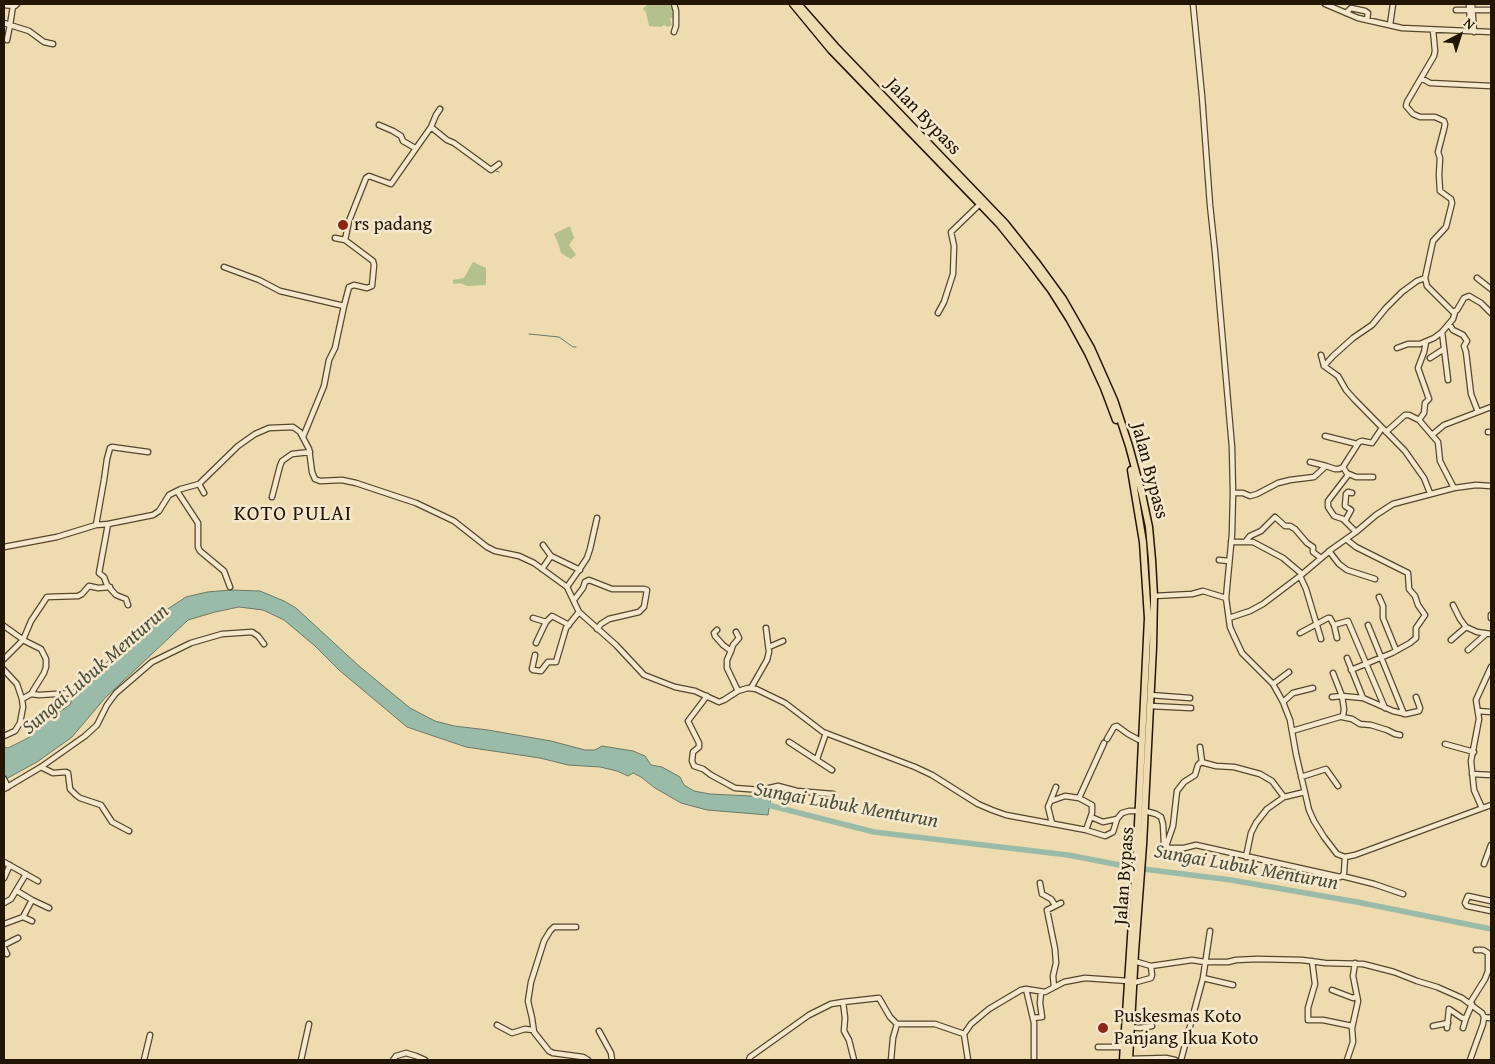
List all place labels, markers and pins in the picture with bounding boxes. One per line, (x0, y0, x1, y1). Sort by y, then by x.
place label: rs padang (354, 214, 432, 236)
marker: rs padang (336, 218, 350, 232)
place label: Puskesmas Koto Panjang Ikua Koto (1114, 1006, 1259, 1050)
marker: Puskesmas Koto Panjang Ikua Koto (1096, 1021, 1110, 1035)

